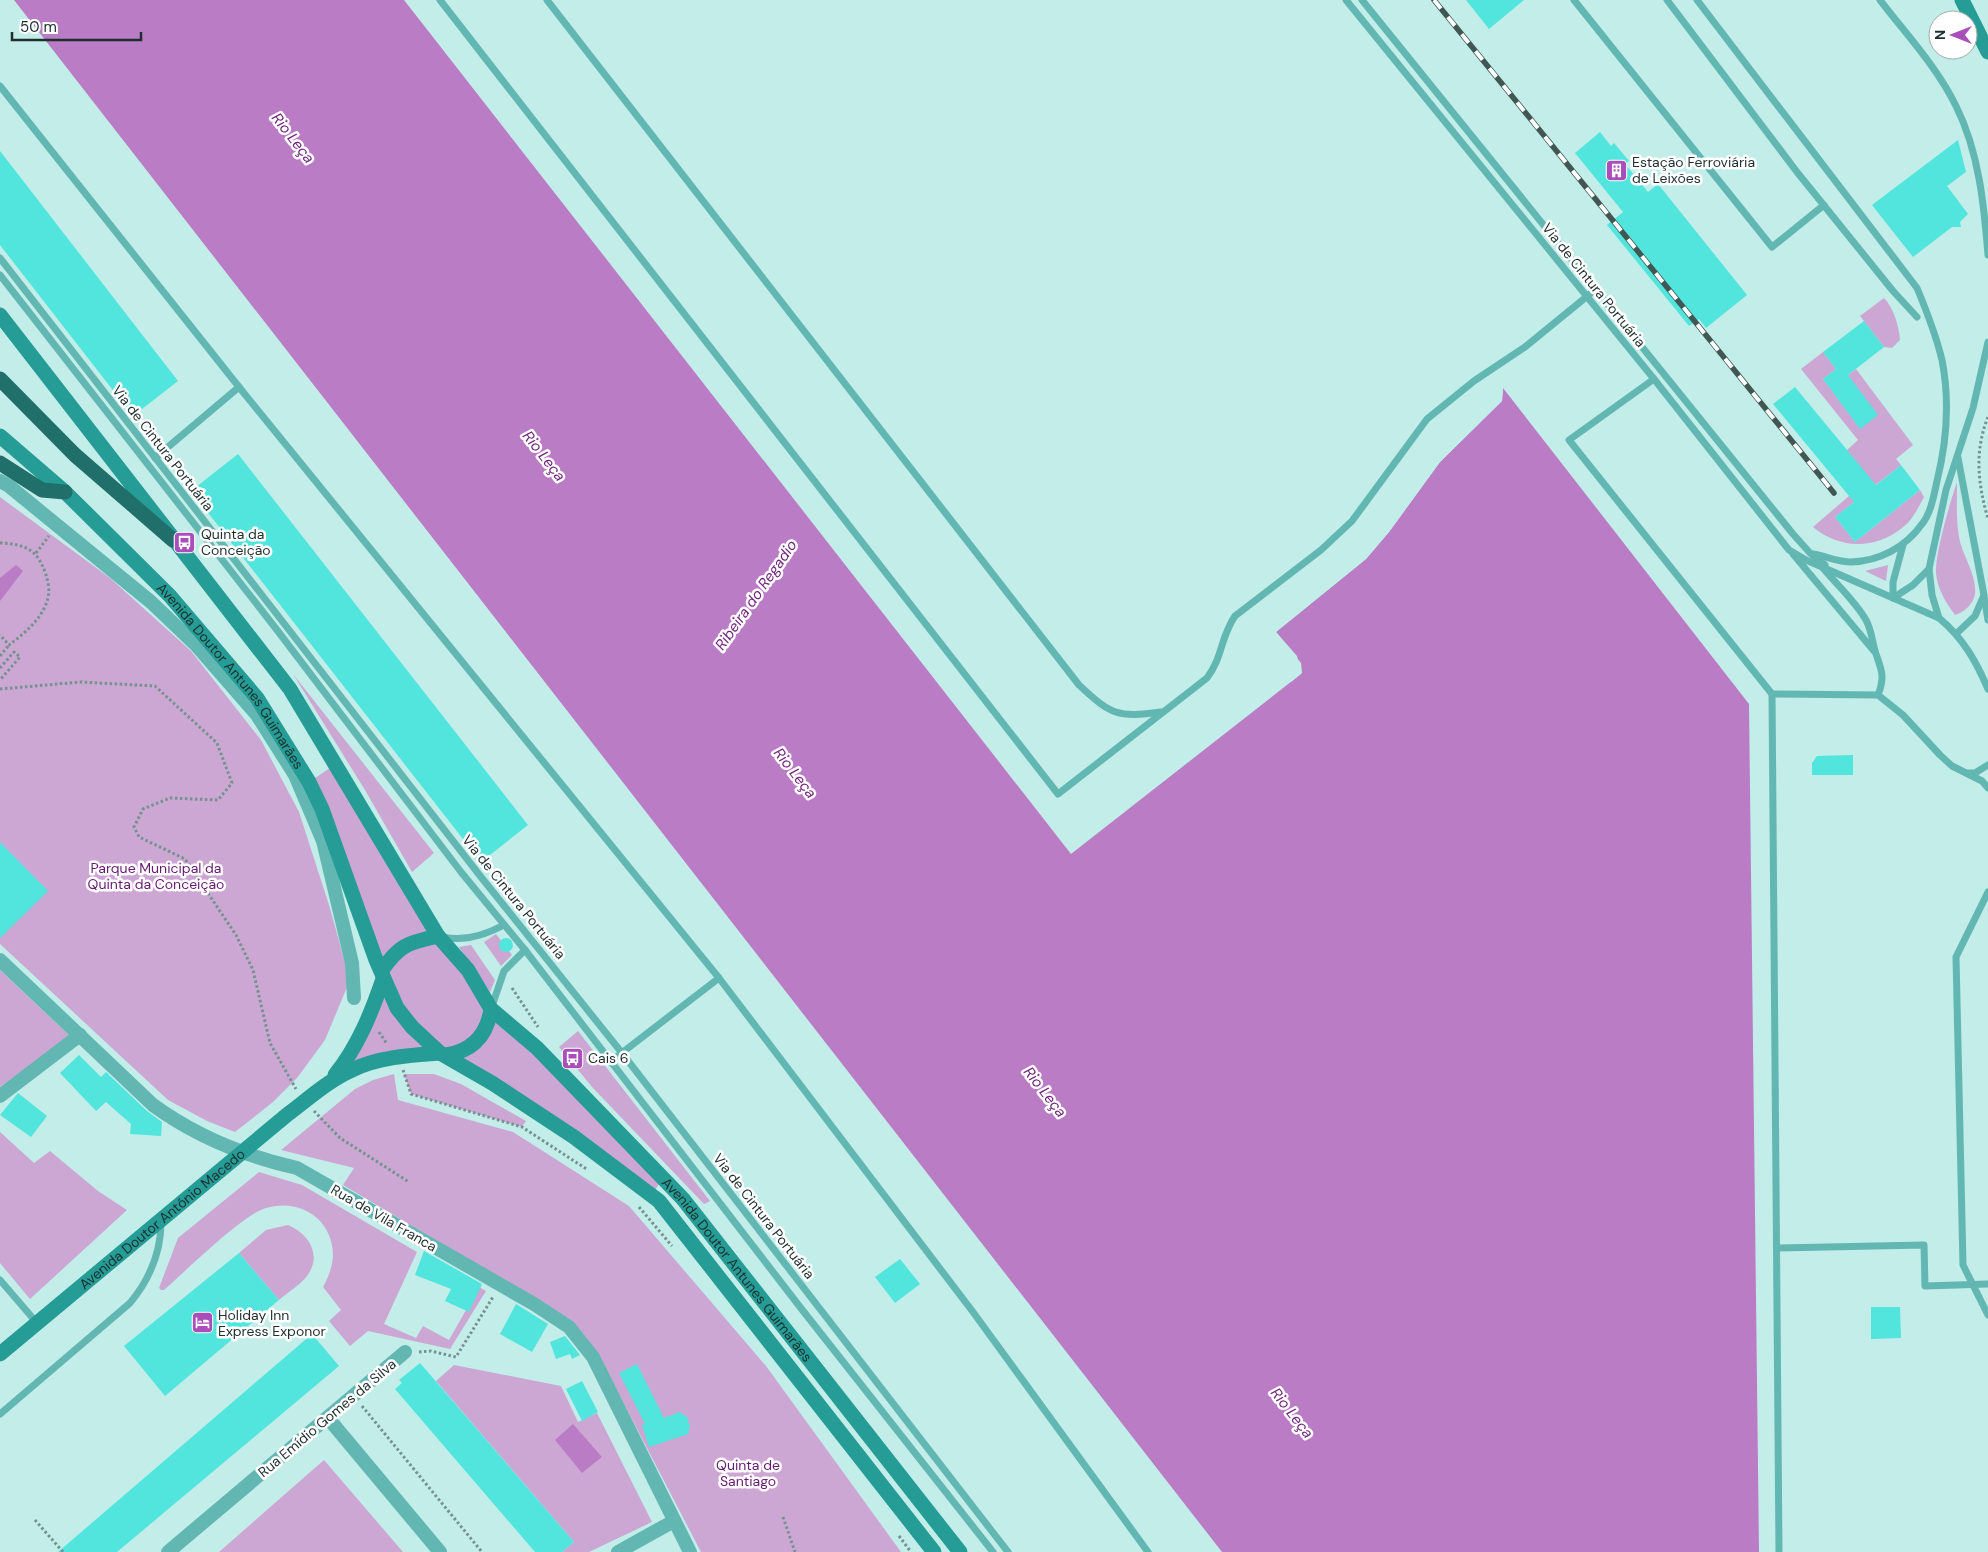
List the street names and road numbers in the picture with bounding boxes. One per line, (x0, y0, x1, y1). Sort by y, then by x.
street label: Via de Cintura Portuária (1538, 219, 1650, 351)
street label: Via de Cintura Portuária (108, 382, 218, 514)
street label: Avenida Doutor Antunes Guimarães (153, 579, 308, 772)
street label: Via de Cintura Portuária (458, 831, 570, 963)
street label: Avenida Doutor António Macedo (75, 1145, 249, 1293)
street label: Via de Cintura Portuária (709, 1150, 819, 1282)
street label: Avenida Doutor Antunes Guimarães (658, 1173, 816, 1365)
street label: Rua de Vila Franca (328, 1180, 440, 1256)
street label: Rua Emídio Gomes da Silva (254, 1355, 400, 1481)

